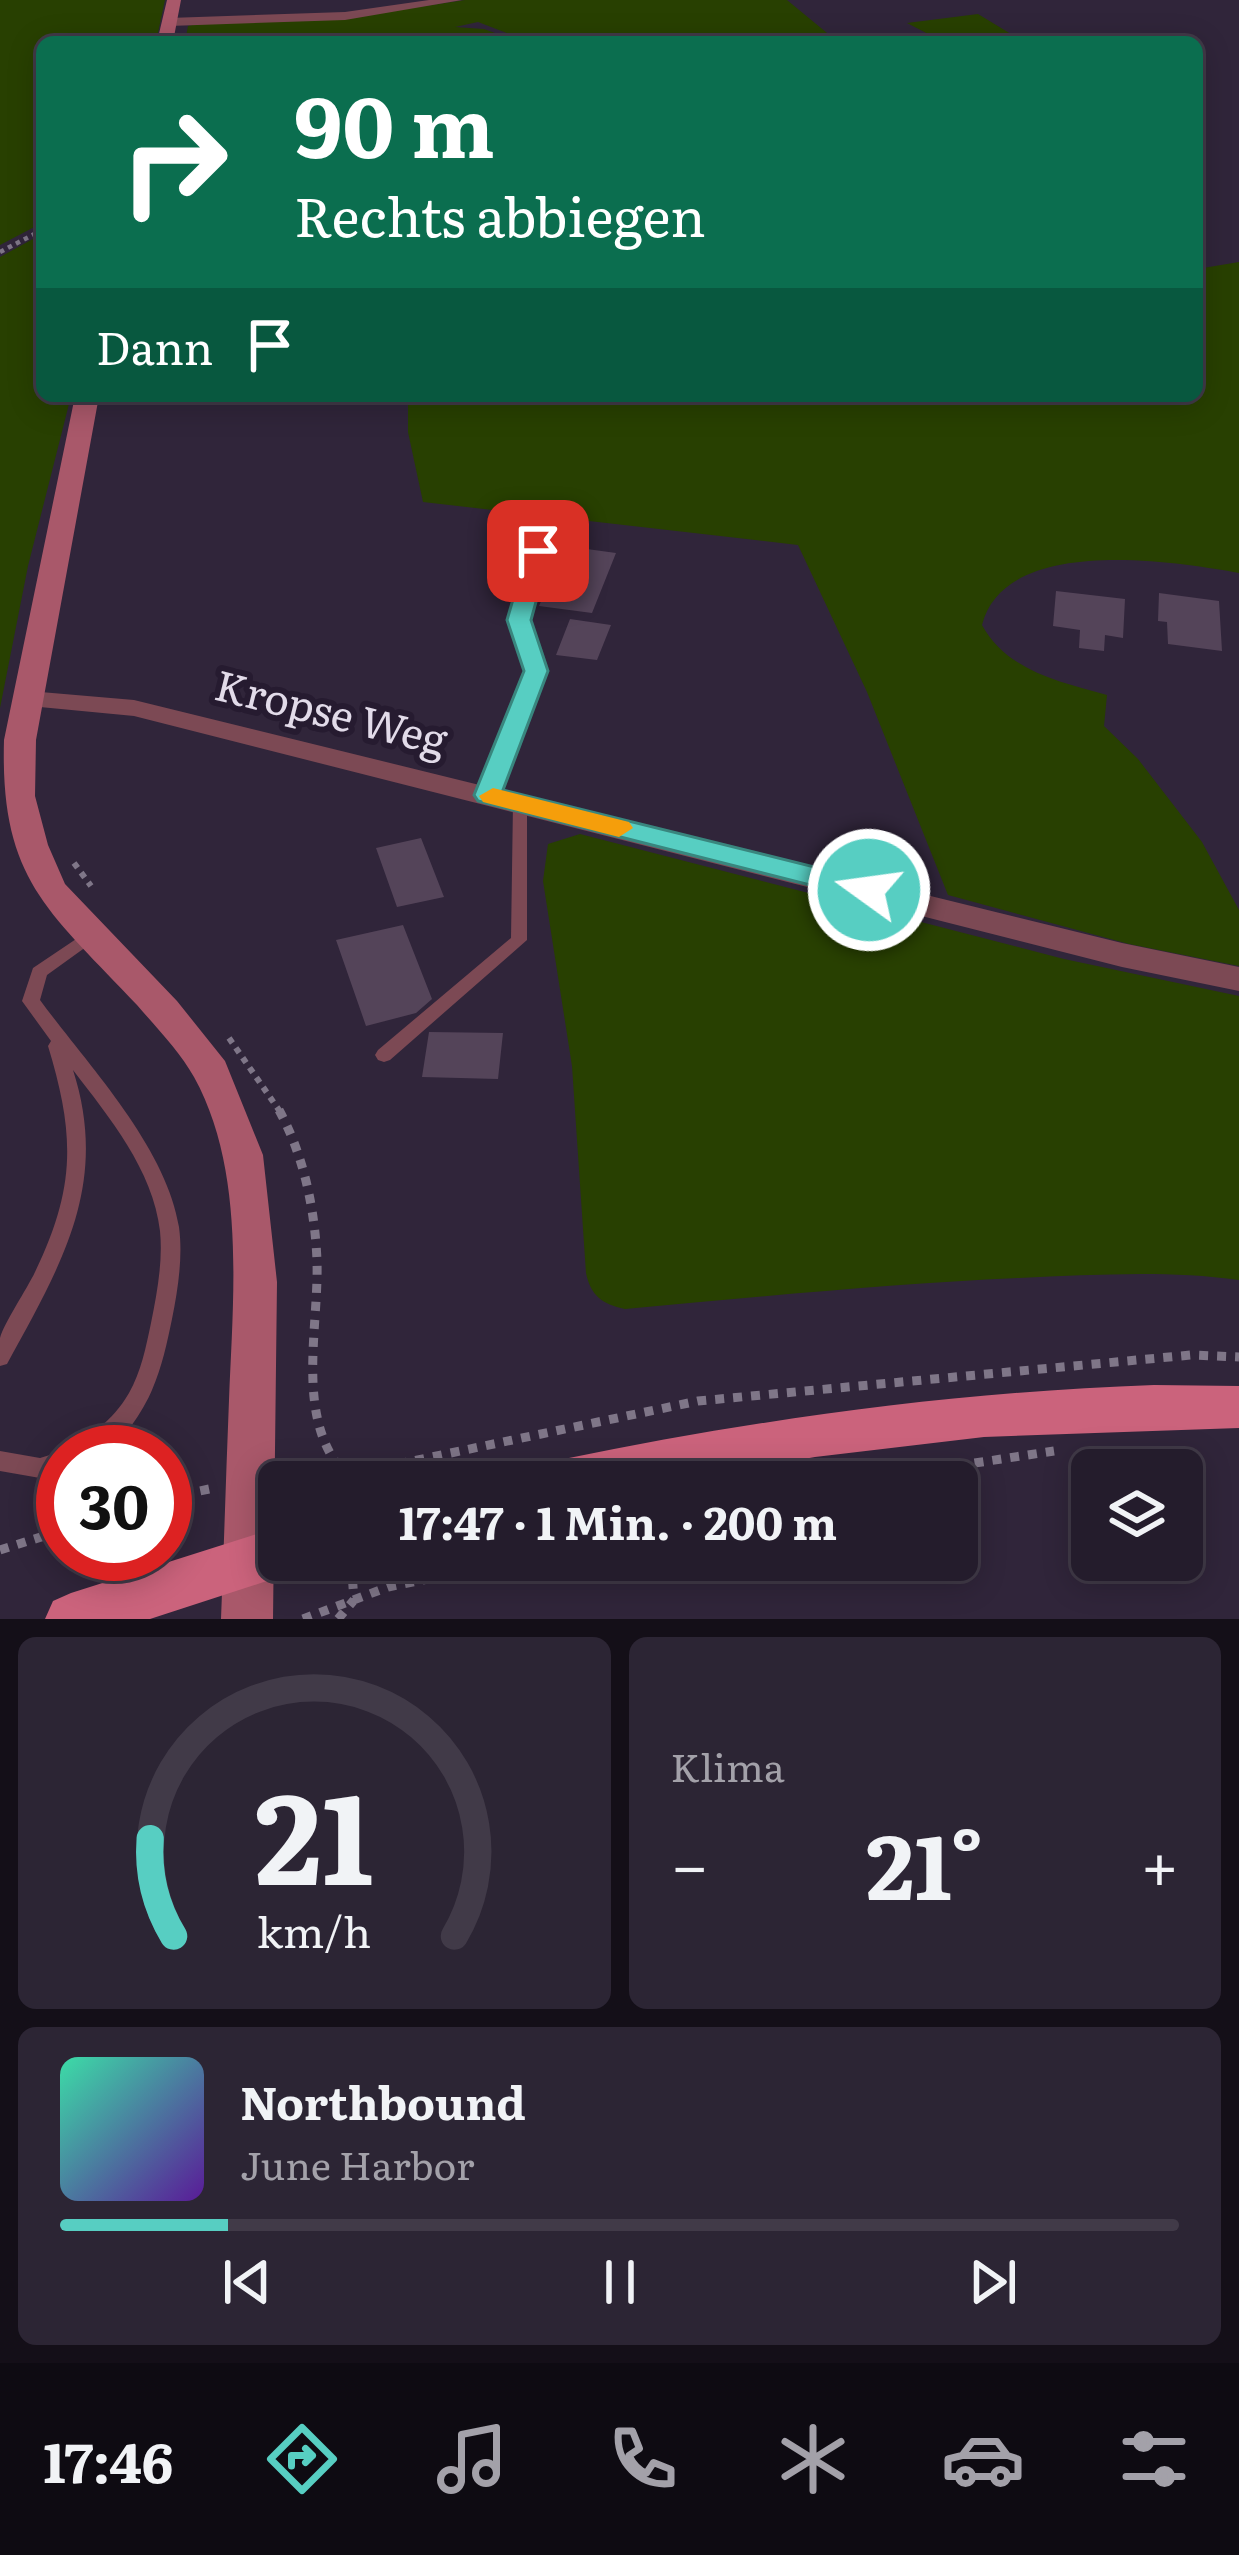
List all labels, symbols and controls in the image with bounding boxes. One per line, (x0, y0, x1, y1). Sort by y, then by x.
text: 90 m (294, 59, 495, 184)
icon: right (96, 84, 252, 240)
text: Rechts abbiegen (294, 173, 706, 254)
text: Dann (96, 312, 213, 379)
icon: arrive (237, 312, 303, 378)
pin (487, 500, 589, 602)
icon: arrive (505, 518, 571, 584)
street label: Kropse Weg (209, 651, 455, 769)
position arrow (806, 827, 932, 953)
speed limit sign: 30 (36, 1425, 192, 1581)
map controls (1071, 1449, 1203, 1581)
button: layers (1071, 1449, 1203, 1581)
text: 17:47 · 1 Min. · 200 m (399, 1487, 837, 1554)
text: Klima (671, 1736, 785, 1794)
text: 21 (255, 1738, 374, 1923)
text: 21° (866, 1794, 983, 1928)
text: − (671, 1812, 709, 1910)
text: + (1141, 1812, 1179, 1910)
text: km/h (257, 1898, 371, 1961)
text: Northbound (240, 2067, 526, 2134)
text: June Harbor (240, 2134, 475, 2192)
icon: previous (214, 2249, 280, 2315)
icon: pause (587, 2249, 653, 2315)
icon: next (960, 2249, 1026, 2315)
icon: directions (260, 2417, 344, 2501)
icon: music (430, 2417, 514, 2501)
icon: phone (601, 2417, 685, 2501)
icon: climate (771, 2417, 855, 2501)
icon: car (941, 2417, 1025, 2501)
icon: filters (1112, 2417, 1196, 2501)
text: 17:46 (43, 2419, 173, 2500)

